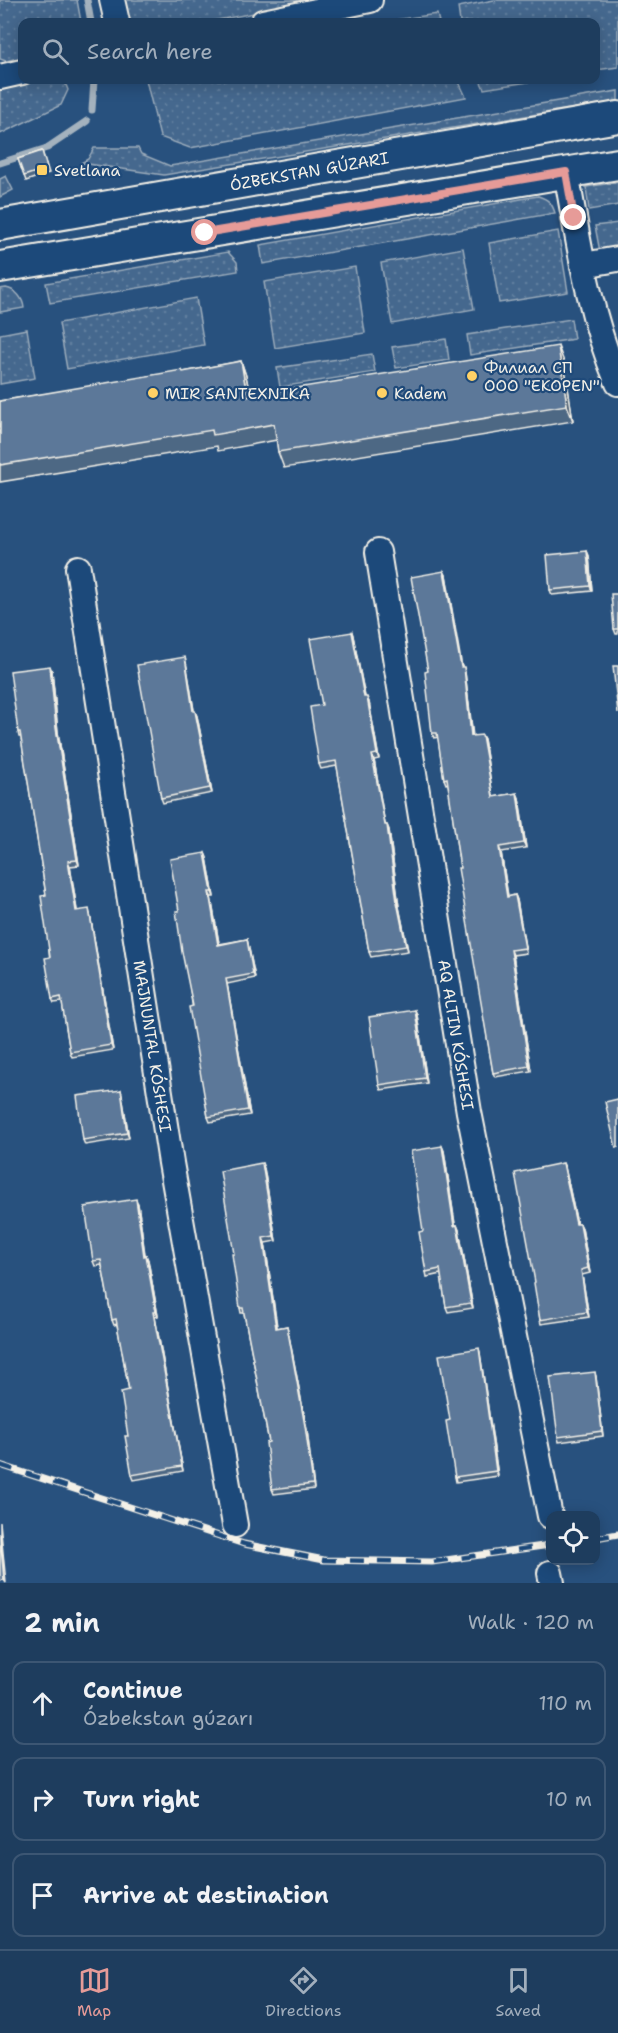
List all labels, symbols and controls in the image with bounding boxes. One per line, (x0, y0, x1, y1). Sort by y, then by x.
search box (18, 18, 600, 84)
icon: search (39, 35, 72, 68)
text: Search here (87, 37, 213, 66)
street label: ÓZBEKSTAN GÚZARI (228, 147, 391, 195)
place label: Svetlana (54, 160, 121, 181)
marker: Svetlana (35, 163, 49, 177)
route end (560, 204, 586, 230)
route start (191, 219, 217, 245)
place label: Филиал СП OOO "EKOPEN" (484, 357, 600, 396)
marker: Филиал СП OOO "EKOPEN" (465, 369, 479, 383)
place label: MIR SANTEXNIKA (165, 383, 310, 404)
place label: Kadem (394, 383, 447, 404)
marker: MIR SANTEXNIKA (146, 386, 160, 400)
marker: Kadem (375, 386, 389, 400)
street label: AQ ALTIN KÓSHESI (434, 958, 479, 1112)
street label: MAJNUNTAL KÓSHESI (129, 959, 177, 1134)
map controls (546, 1511, 600, 1565)
button: locate (546, 1511, 600, 1565)
text: 2 min (24, 1605, 100, 1640)
text: Walk · 120 m (468, 1609, 594, 1635)
text: Continue (83, 1676, 183, 1705)
icon: ahead (26, 1687, 59, 1720)
text: 110 m (538, 1690, 592, 1716)
text: Ózbekstan gúzarı (83, 1705, 253, 1731)
icon: right (26, 1783, 59, 1816)
text: Turn right (83, 1785, 200, 1814)
text: 10 m (546, 1786, 592, 1812)
icon: arrive (26, 1879, 59, 1912)
text: Arrive at destination (83, 1881, 329, 1910)
tab: Map (77, 1964, 111, 2021)
tab: Directions (265, 1964, 342, 2021)
tab: Saved (496, 1964, 541, 2021)

